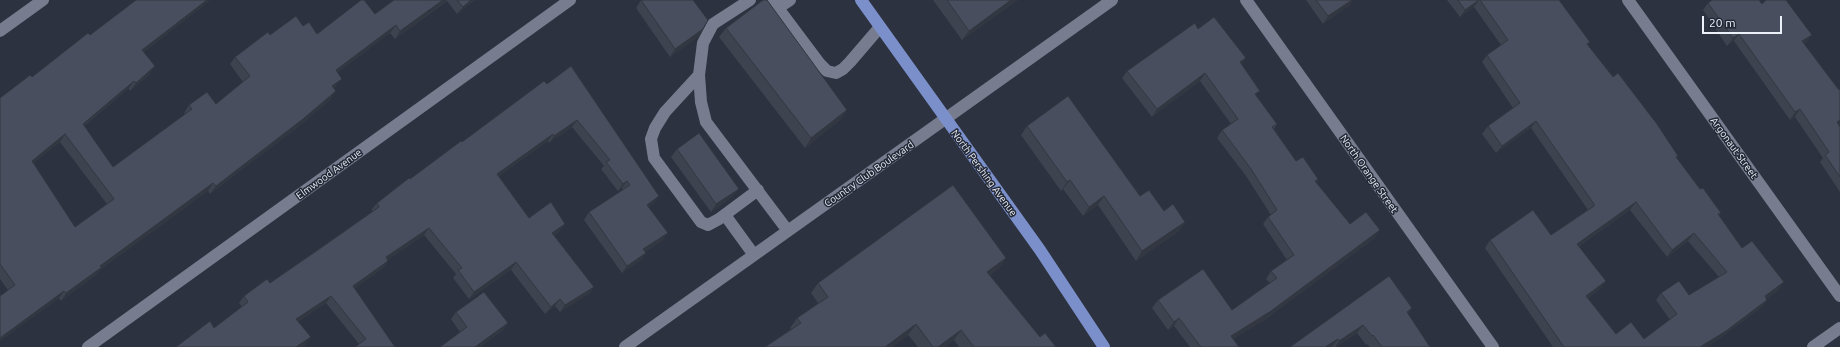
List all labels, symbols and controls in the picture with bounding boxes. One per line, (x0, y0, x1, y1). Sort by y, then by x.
scale bar (1704, 8, 1784, 34)
text: 20 m (1709, 16, 1736, 29)
street label: Argonaut Street (1708, 115, 1760, 181)
street label: North Pershing Avenue (949, 128, 1019, 218)
street label: North Orange Street (1338, 133, 1400, 215)
street label: Country Club Boulevard (822, 138, 916, 210)
street label: Elmwood Avenue (294, 146, 364, 202)

